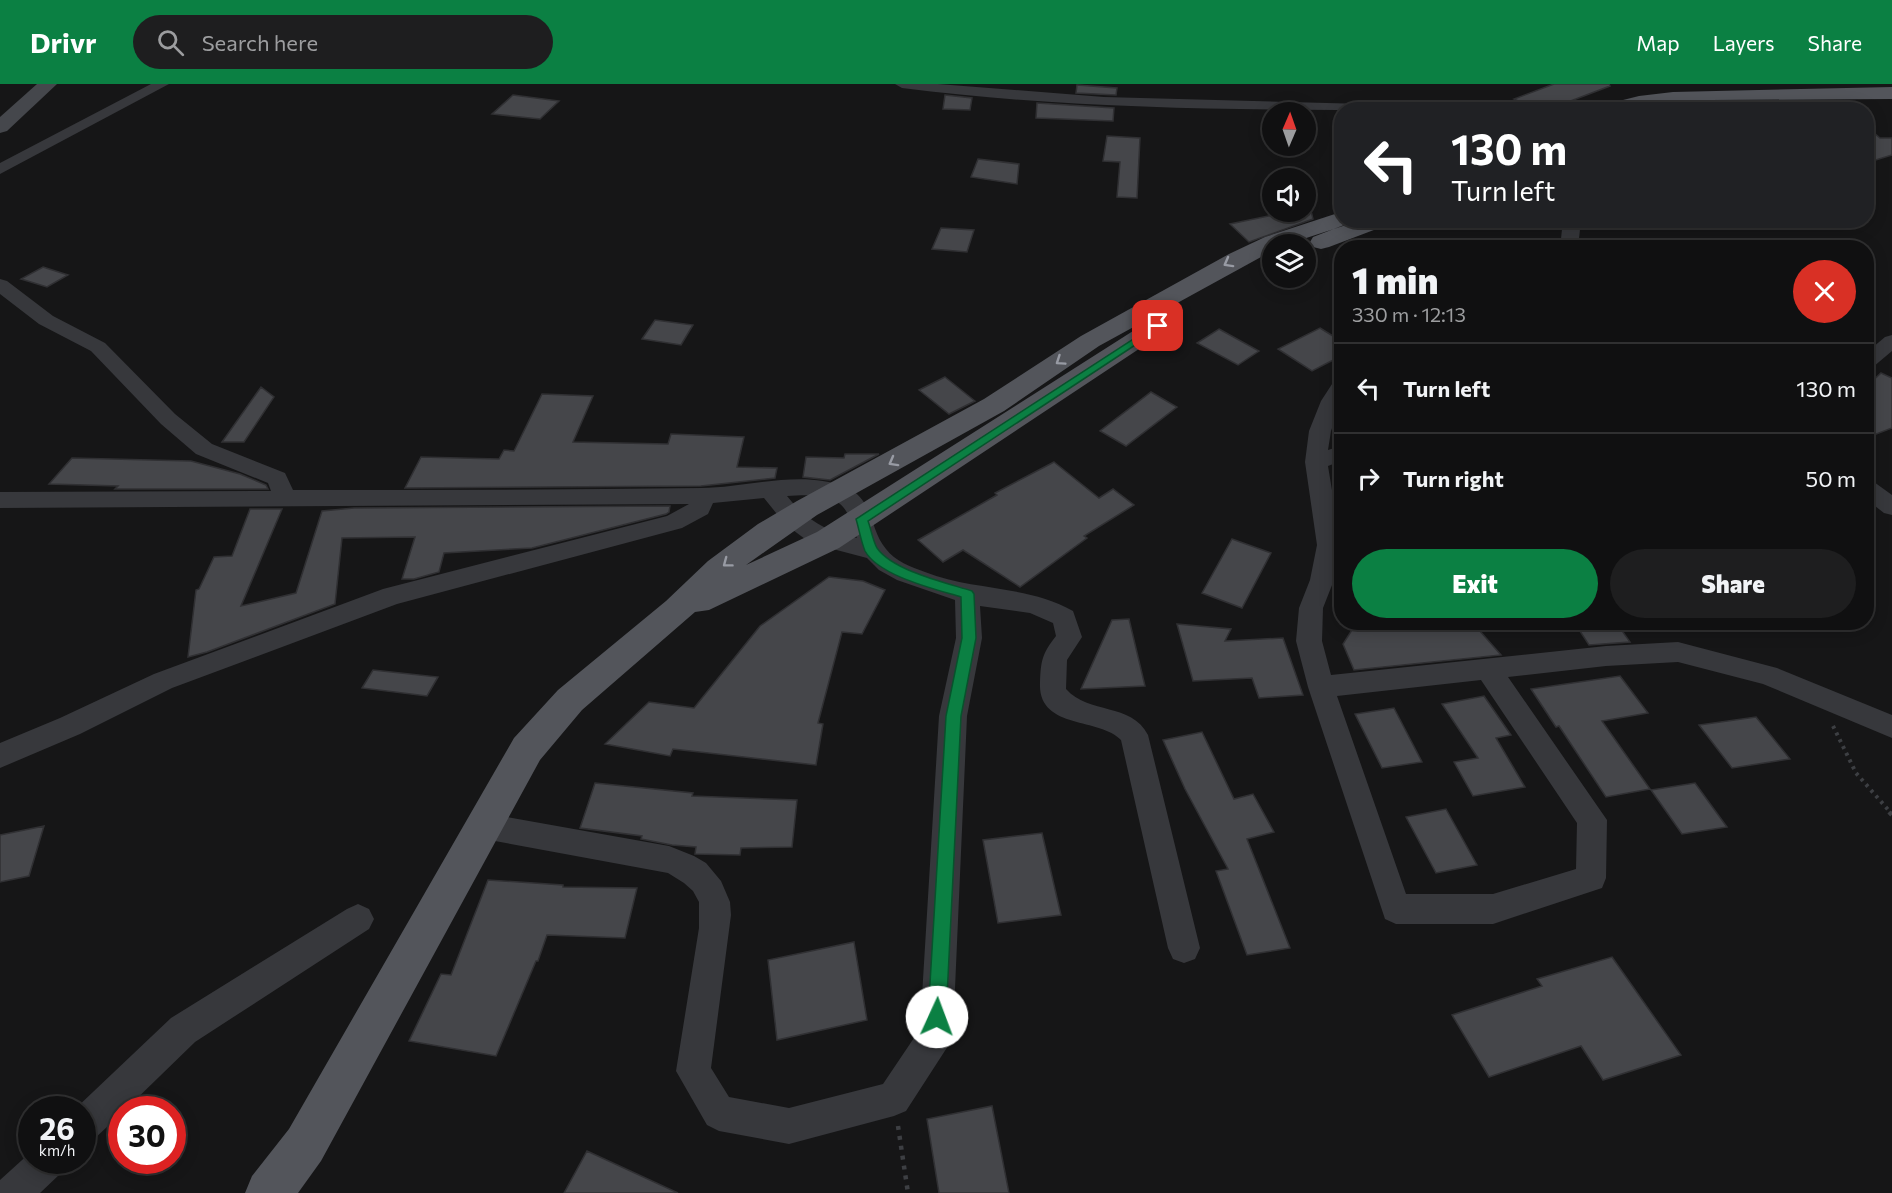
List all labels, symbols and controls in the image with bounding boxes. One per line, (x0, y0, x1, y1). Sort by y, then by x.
search box (133, 15, 553, 69)
text: Drivr (30, 25, 97, 59)
icon: search (154, 26, 187, 59)
text: Search here (202, 29, 318, 56)
text: Map (1636, 30, 1680, 55)
text: Layers (1713, 30, 1775, 55)
text: Share (1808, 30, 1862, 55)
north arrow (1262, 102, 1316, 156)
map controls (1262, 102, 1316, 288)
text: 130 m (1451, 122, 1567, 174)
icon: left (1352, 126, 1430, 204)
button: sound (1262, 168, 1316, 222)
text: Turn left (1451, 174, 1555, 207)
button: layers (1262, 234, 1316, 288)
one-way arrow (1224, 256, 1234, 267)
text: 1 min (1352, 257, 1438, 301)
button: close (1793, 260, 1856, 323)
pin (1132, 300, 1183, 351)
text: 330 m · 12:13 (1352, 302, 1466, 326)
icon: arrive (1141, 309, 1174, 342)
one-way arrow (1055, 354, 1066, 365)
icon: left (1352, 372, 1385, 405)
text: Turn left (1403, 375, 1490, 402)
text: 130 m (1796, 375, 1856, 402)
one-way arrow (889, 455, 899, 466)
icon: right (1352, 462, 1385, 495)
text: Turn right (1403, 465, 1504, 492)
text: 50 m (1806, 465, 1856, 492)
button: Exit (1352, 549, 1598, 618)
button: Share (1610, 549, 1856, 618)
one-way arrow (722, 556, 733, 567)
position arrow (905, 985, 969, 1049)
speed limit sign: 30 (108, 1096, 186, 1174)
text: 26 (39, 1109, 75, 1146)
text: km/h (39, 1141, 75, 1159)

